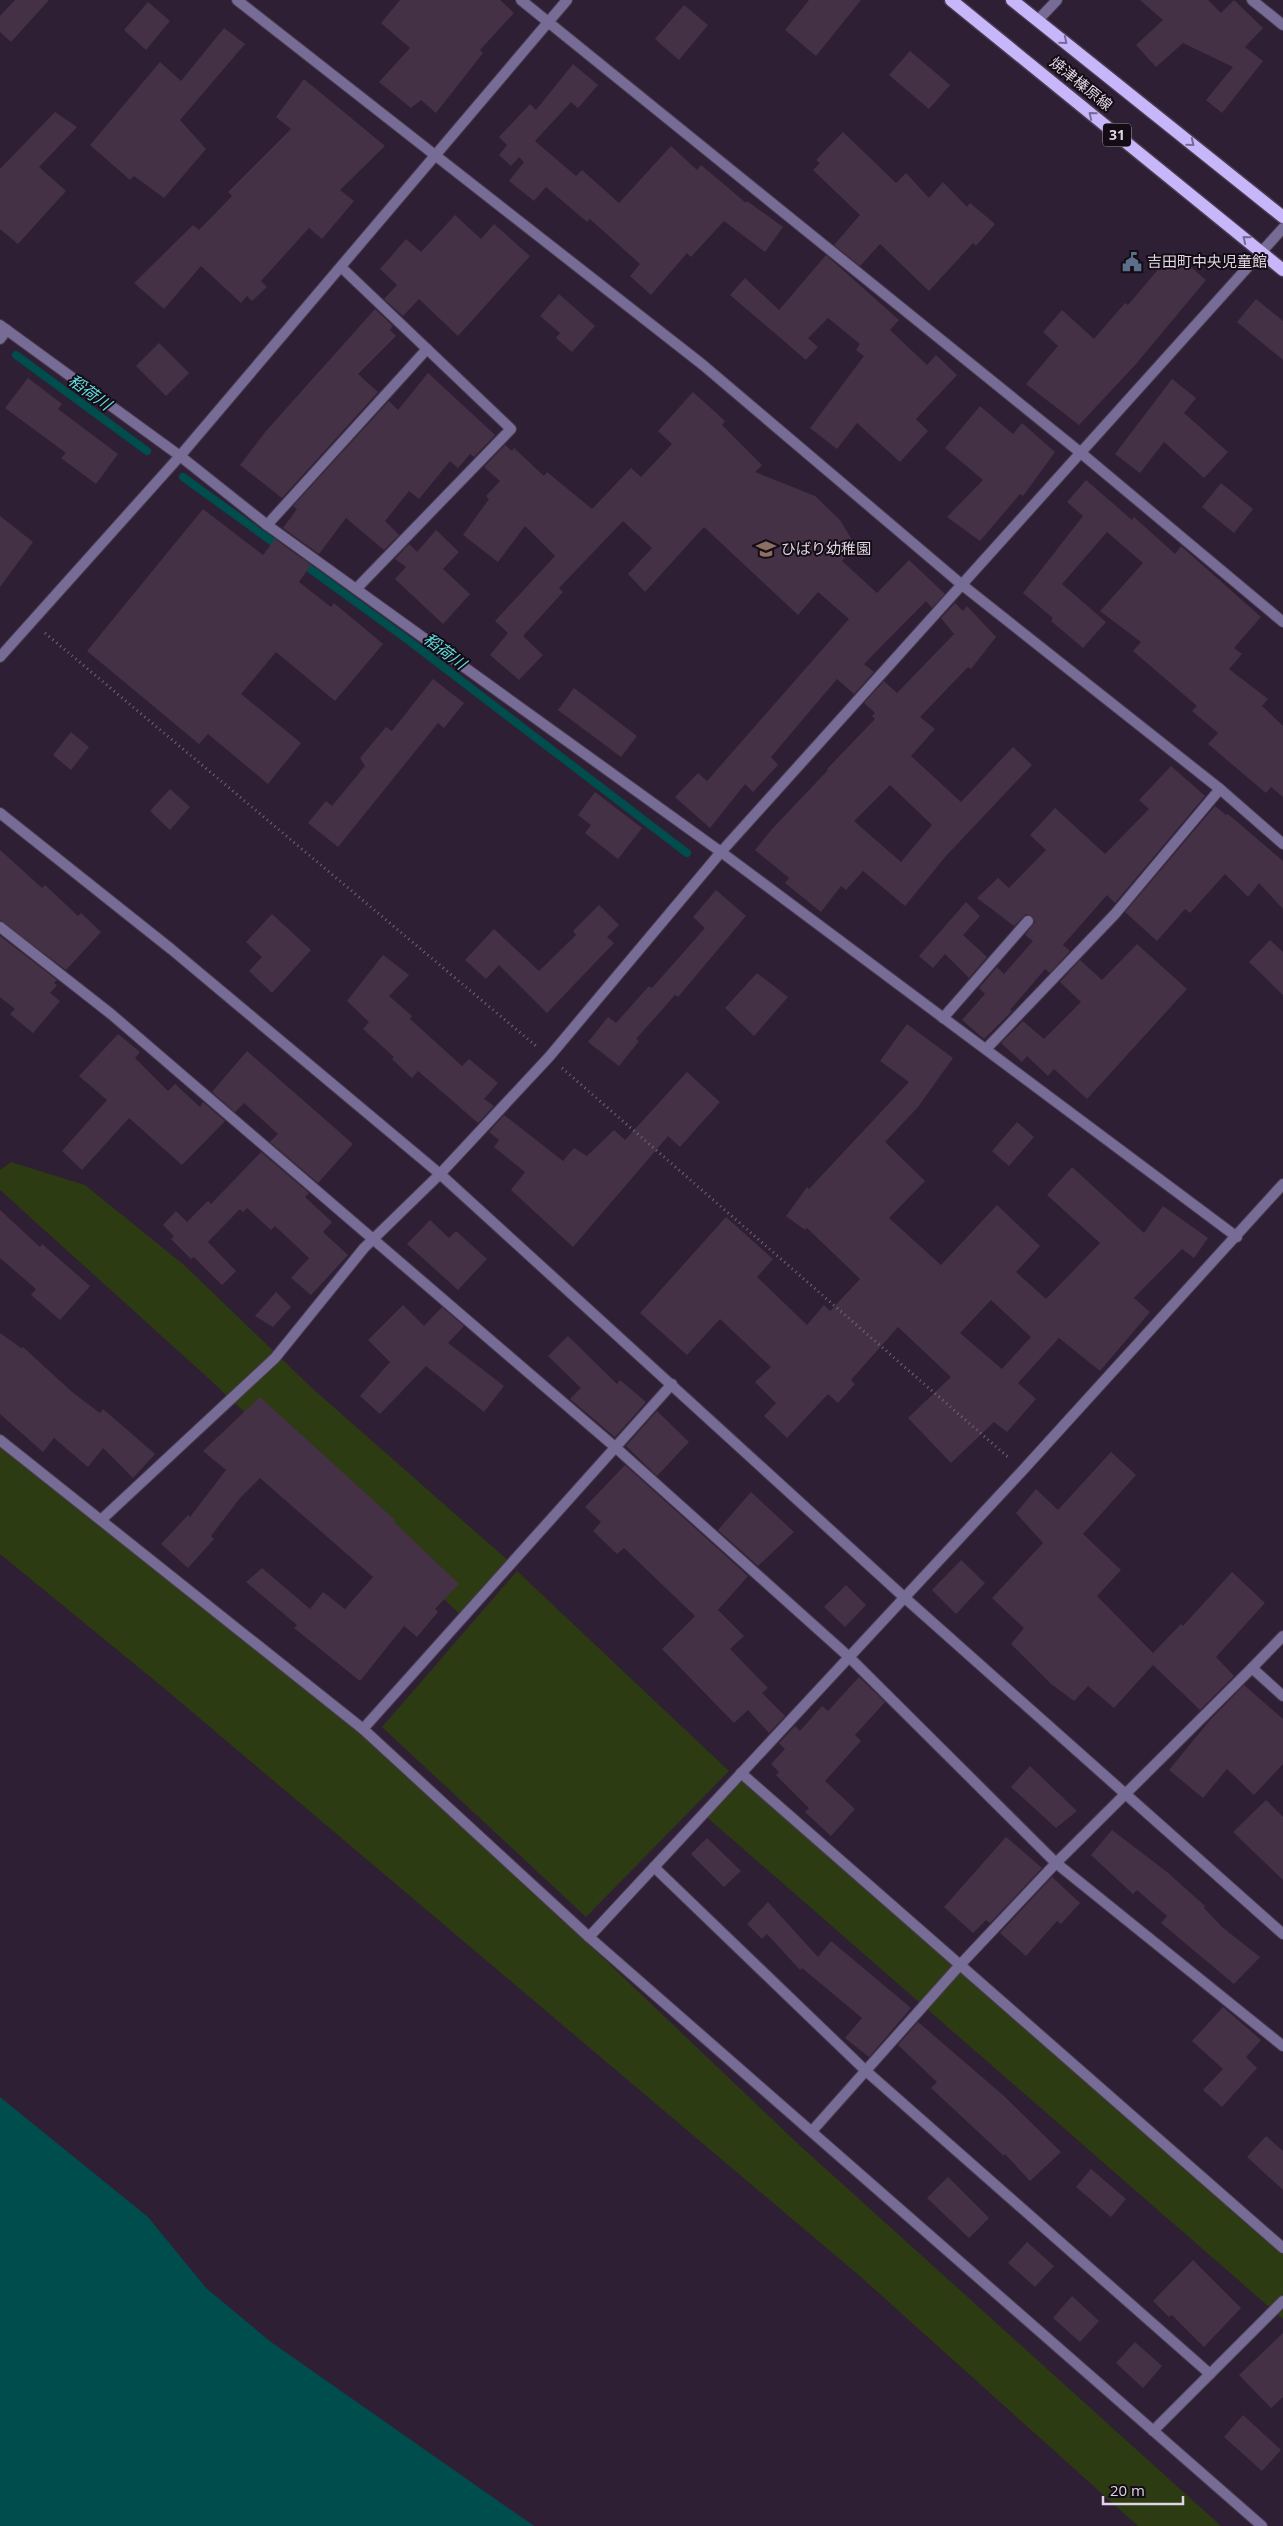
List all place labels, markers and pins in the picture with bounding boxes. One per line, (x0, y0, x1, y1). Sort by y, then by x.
public building icon: 吉田町中央児童館 (1121, 251, 1143, 273)
place label: 吉田町中央児童館 (1147, 251, 1267, 271)
school or university icon: ひばり幼稚園 (755, 538, 777, 560)
place label: ひばり幼稚園 (781, 538, 871, 558)

